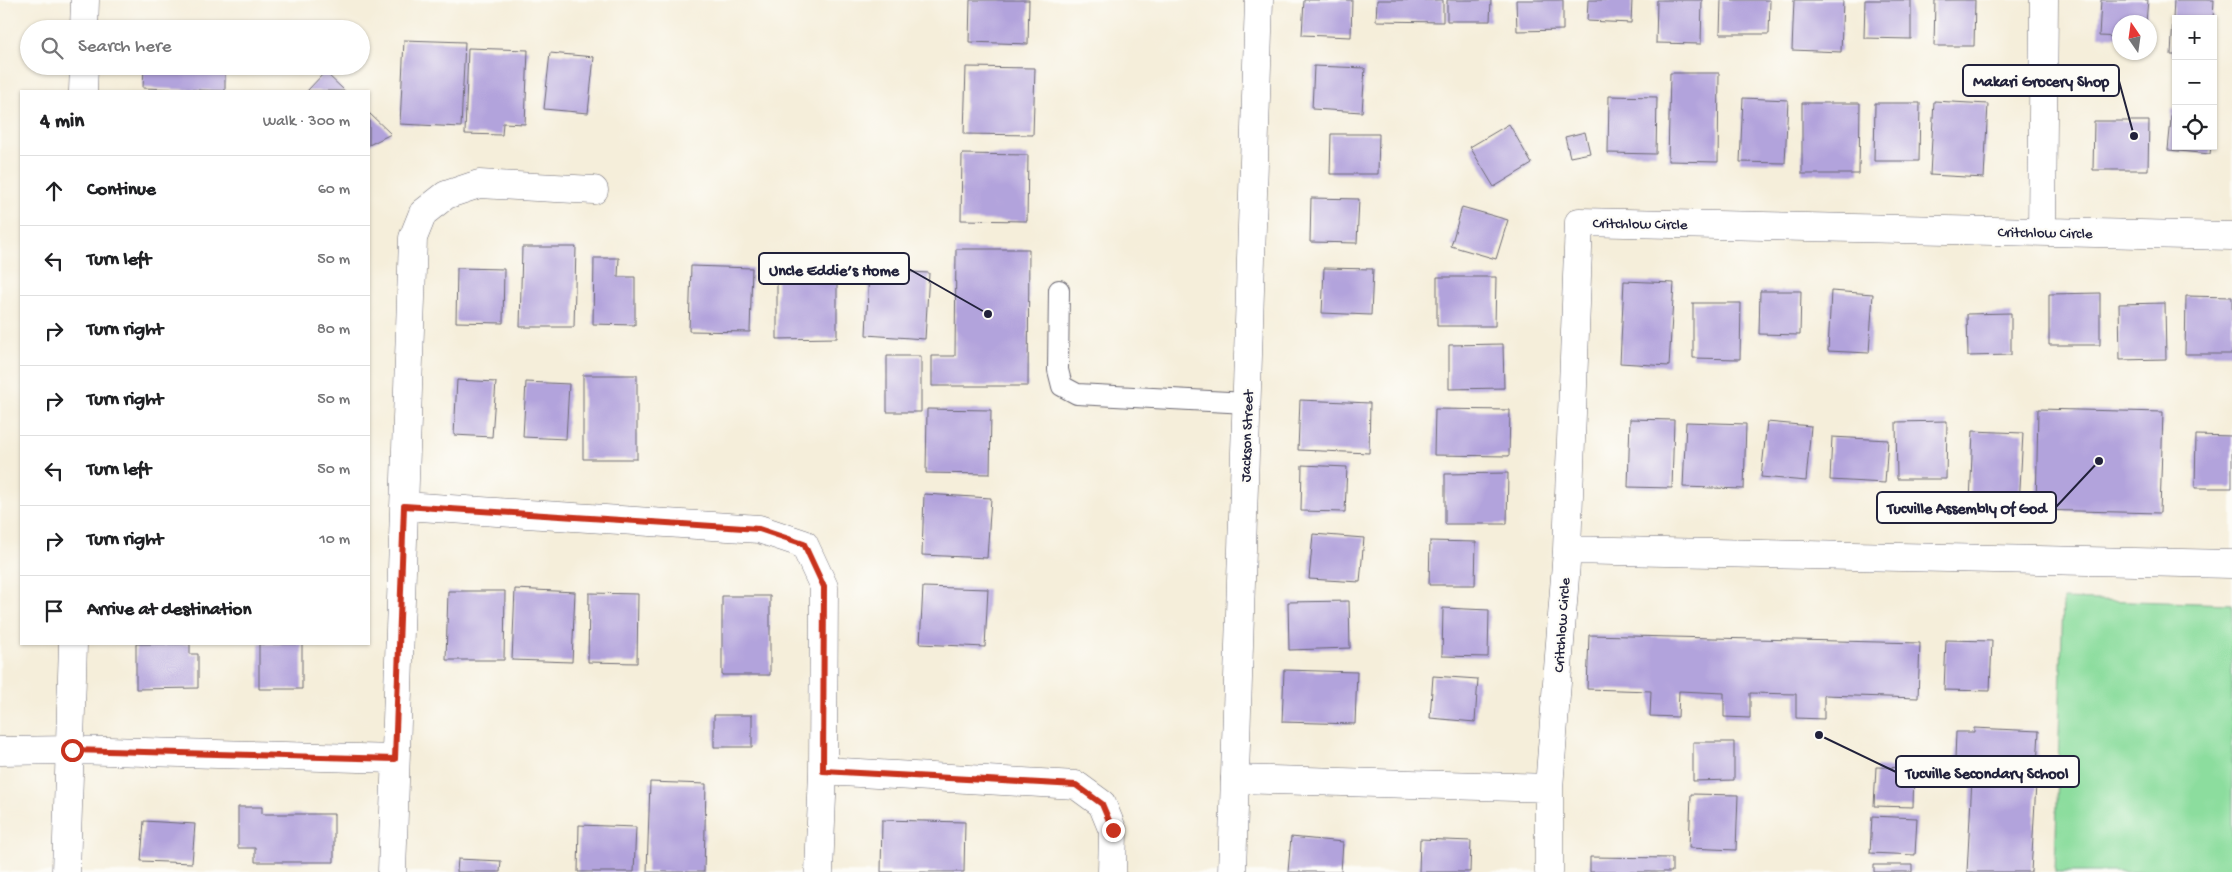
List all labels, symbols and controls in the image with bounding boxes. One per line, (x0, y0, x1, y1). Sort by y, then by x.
north arrow (2112, 15, 2157, 60)
map controls (2172, 15, 2217, 150)
button: + (2172, 15, 2217, 60)
search box (20, 20, 370, 75)
icon: search (38, 34, 66, 62)
text: Search here (78, 36, 172, 59)
button: − (2172, 60, 2217, 105)
callout: Makari Grocery Shop (1963, 65, 2119, 96)
text: Makari Grocery Shop (1973, 74, 2109, 93)
button: locate (2172, 105, 2217, 150)
text: 4 min (40, 110, 84, 135)
text: Walk · 300 m (263, 113, 350, 132)
icon: ahead (40, 177, 68, 205)
text: Continue (87, 179, 156, 202)
text: 60 m (318, 181, 350, 200)
street label: Critchlow Circle (1592, 215, 1688, 235)
street label: Critchlow Circle (1997, 224, 2093, 244)
icon: left (40, 247, 68, 275)
text: Turn left (87, 249, 151, 272)
text: 50 m (317, 251, 350, 270)
callout: Uncle Eddie’s Home (759, 253, 909, 284)
text: Uncle Eddie’s Home (769, 263, 900, 282)
icon: right (40, 317, 68, 345)
text: Turn right (87, 319, 163, 342)
text: 80 m (317, 321, 350, 340)
icon: right (40, 387, 68, 415)
street label: Jackson Street (1237, 388, 1259, 482)
text: Turn right (87, 389, 163, 412)
text: 50 m (317, 391, 350, 410)
icon: left (40, 457, 68, 485)
text: Turn left (87, 459, 151, 482)
text: 50 m (317, 461, 350, 480)
callout: Tucville Assembly Of God (1877, 492, 2056, 523)
text: Tucville Assembly Of God (1885, 500, 2048, 520)
icon: right (40, 527, 68, 555)
text: Turn right (87, 529, 163, 552)
text: 10 m (319, 531, 350, 550)
street label: Critchlow Circle (1551, 577, 1575, 673)
icon: arrive (40, 597, 68, 625)
text: Arrive at destination (87, 599, 251, 622)
route start (61, 739, 84, 762)
callout: Tucville Secondary School (1896, 756, 2079, 787)
text: Tucville Secondary School (1904, 766, 2069, 785)
route end (1102, 819, 1125, 842)

